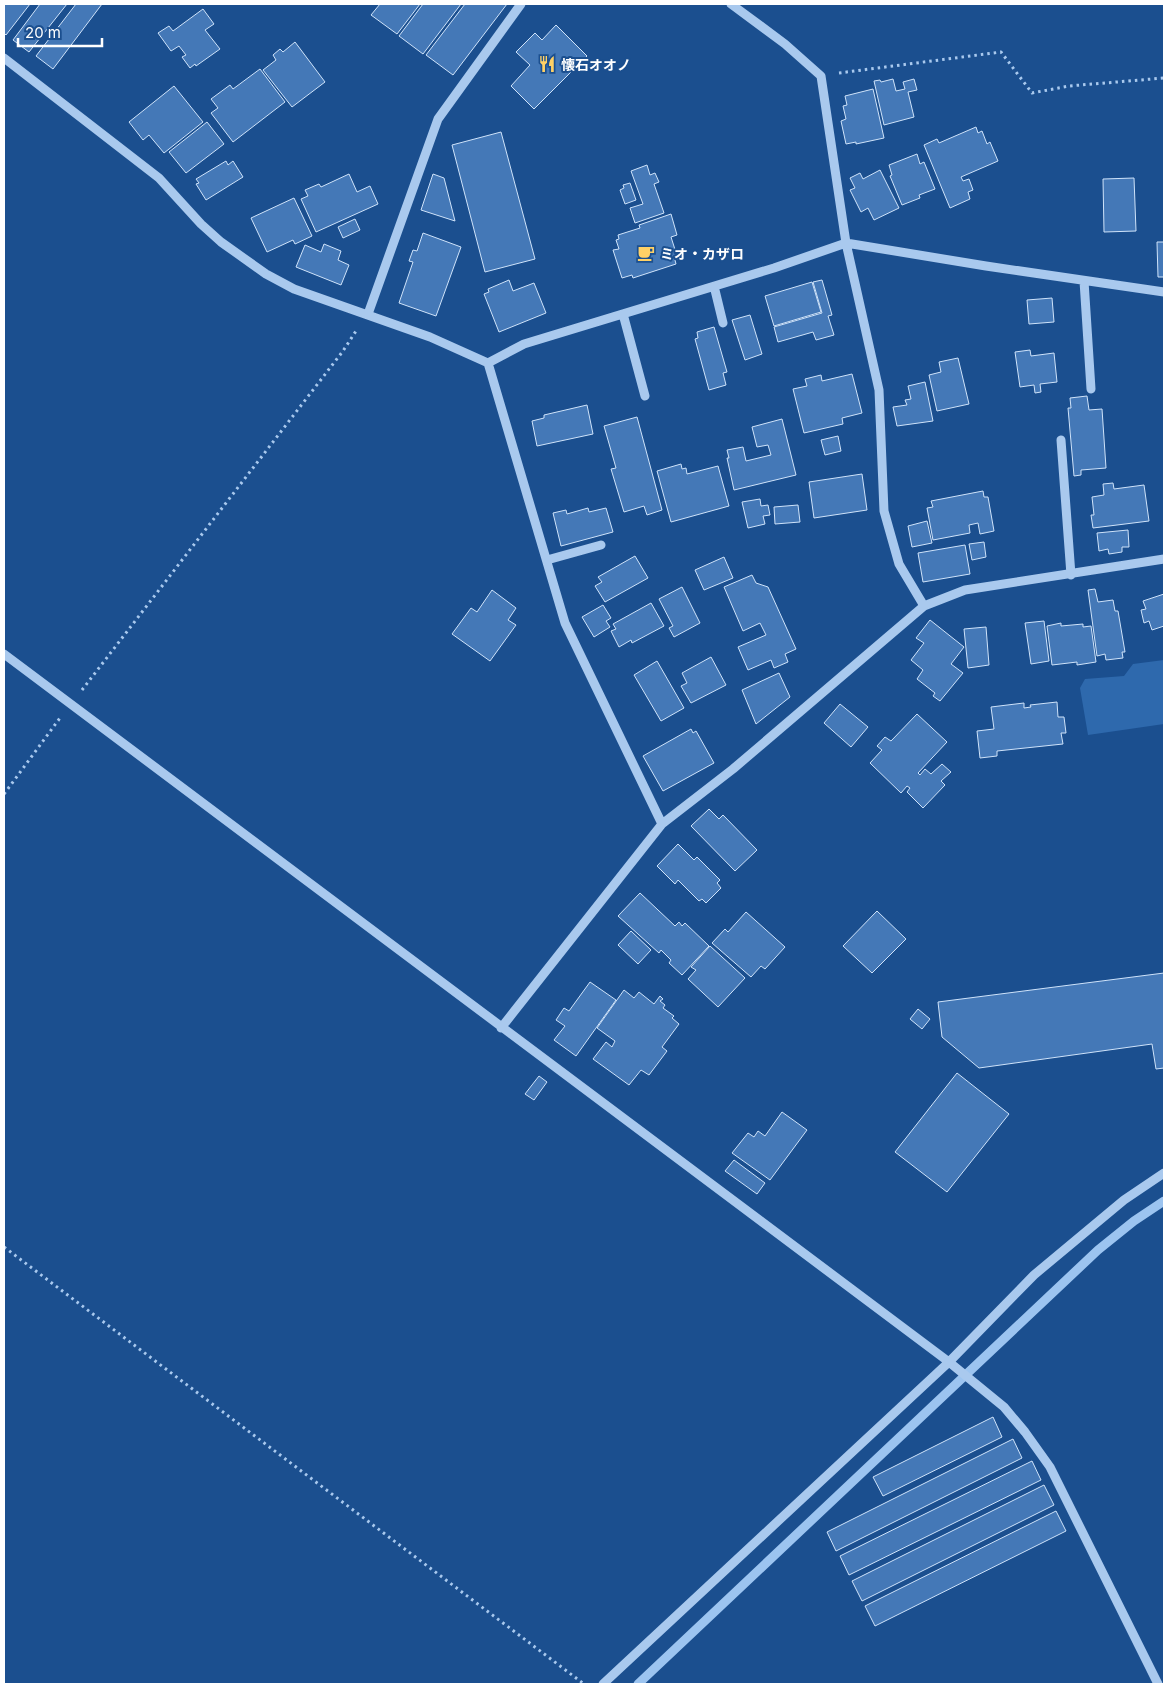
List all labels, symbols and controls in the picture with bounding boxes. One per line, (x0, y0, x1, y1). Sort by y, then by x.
scale bar (18, 15, 101, 47)
text: 20 m (25, 23, 61, 42)
restaurant icon: 懐石オオノ (537, 54, 557, 74)
place label: 懐石オオノ (561, 56, 631, 73)
cafe icon: ミオ・カザロ (636, 243, 656, 263)
place label: ミオ・カザロ (660, 245, 744, 262)

